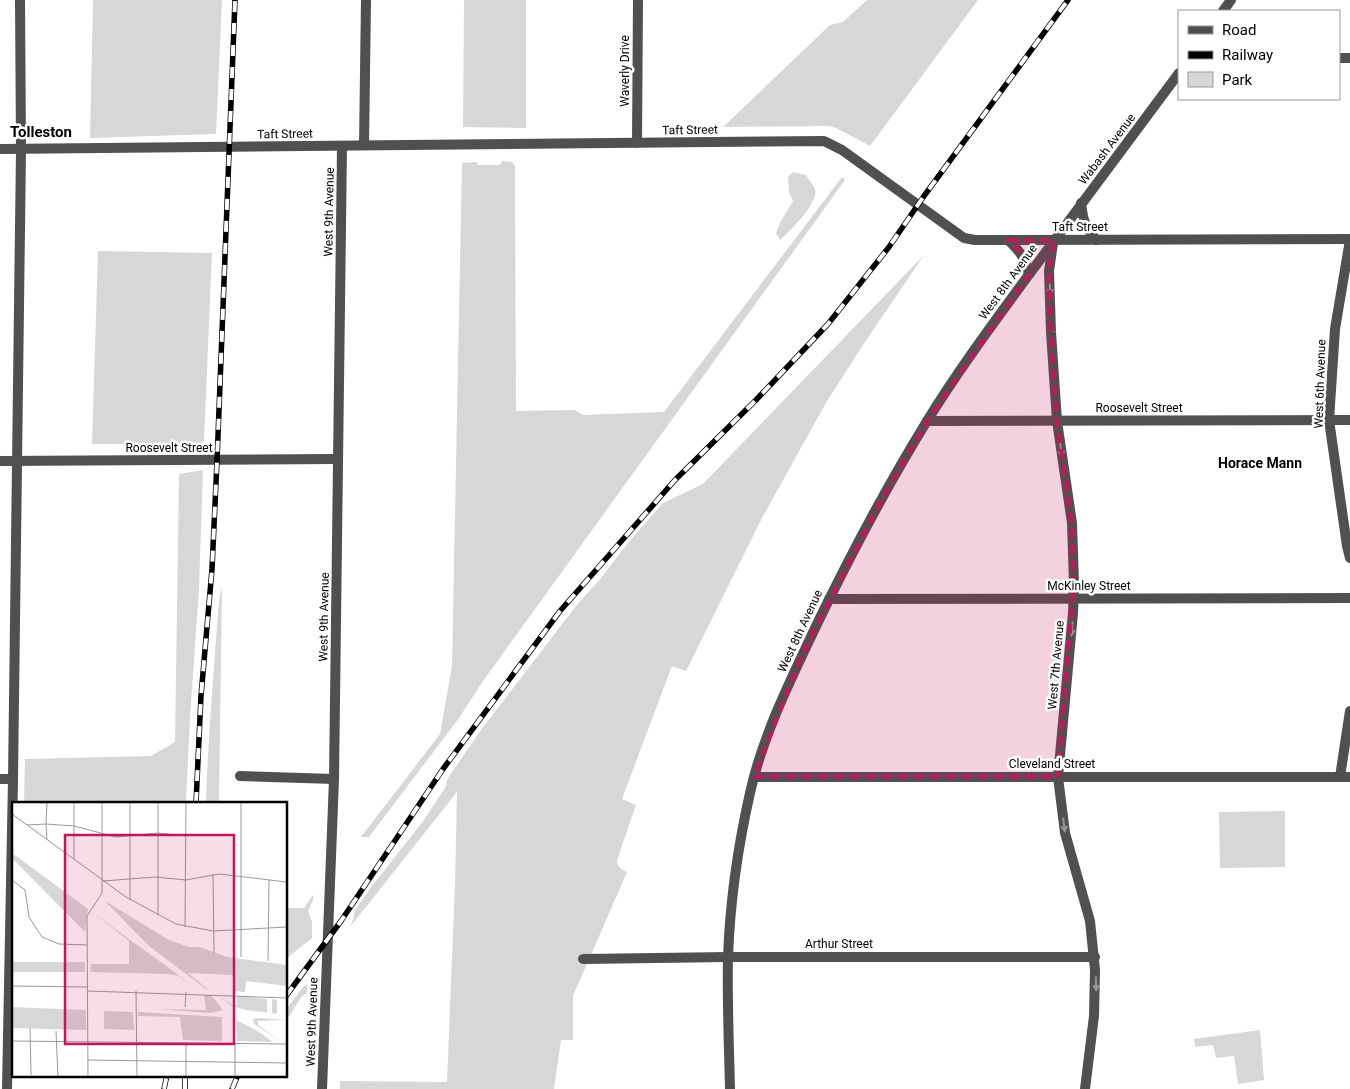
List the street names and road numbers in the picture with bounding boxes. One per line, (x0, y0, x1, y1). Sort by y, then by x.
street label: Waverly Drive (618, 35, 632, 107)
street label: Wabash Avenue (1076, 111, 1138, 187)
street label: Taft Street (662, 123, 718, 137)
street label: Taft Street (257, 127, 313, 141)
street label: West 9th Avenue (321, 167, 337, 257)
street label: Taft Street (1052, 220, 1108, 234)
street label: West 8th Avenue (976, 242, 1040, 322)
street label: West 6th Avenue (1311, 339, 1329, 429)
street label: Roosevelt Street (1095, 401, 1183, 415)
street label: Roosevelt Street (125, 441, 213, 455)
street label: West 9th Avenue (316, 572, 332, 662)
street label: McKinley Street (1047, 579, 1131, 593)
street label: West 8th Avenue (775, 588, 825, 674)
street label: West 7th Avenue (1045, 620, 1067, 710)
street label: Cleveland Street (1009, 757, 1095, 771)
street label: Arthur Street (805, 937, 873, 951)
street label: West 9th Avenue (303, 977, 321, 1067)

